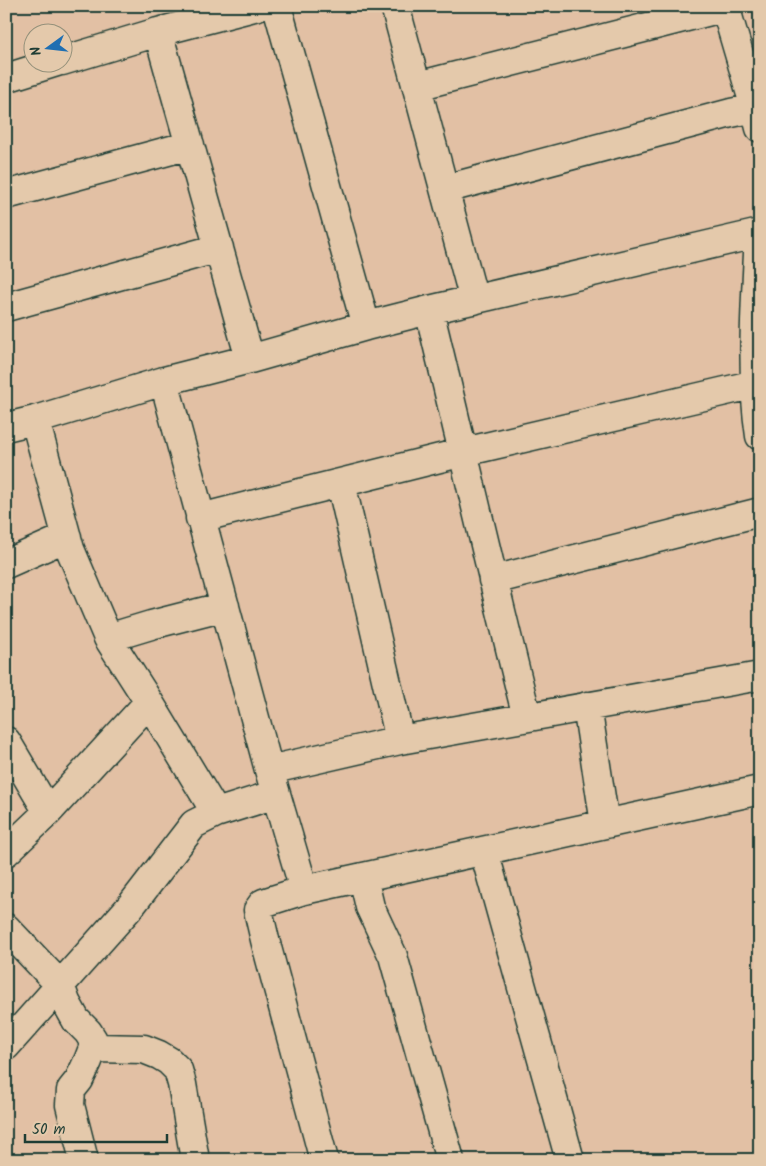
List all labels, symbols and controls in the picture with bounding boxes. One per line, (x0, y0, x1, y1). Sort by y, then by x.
north arrow (22, 22, 72, 72)
text: N (25, 44, 48, 58)
scale bar (25, 1111, 168, 1143)
text: 50 m (32, 1118, 66, 1142)

